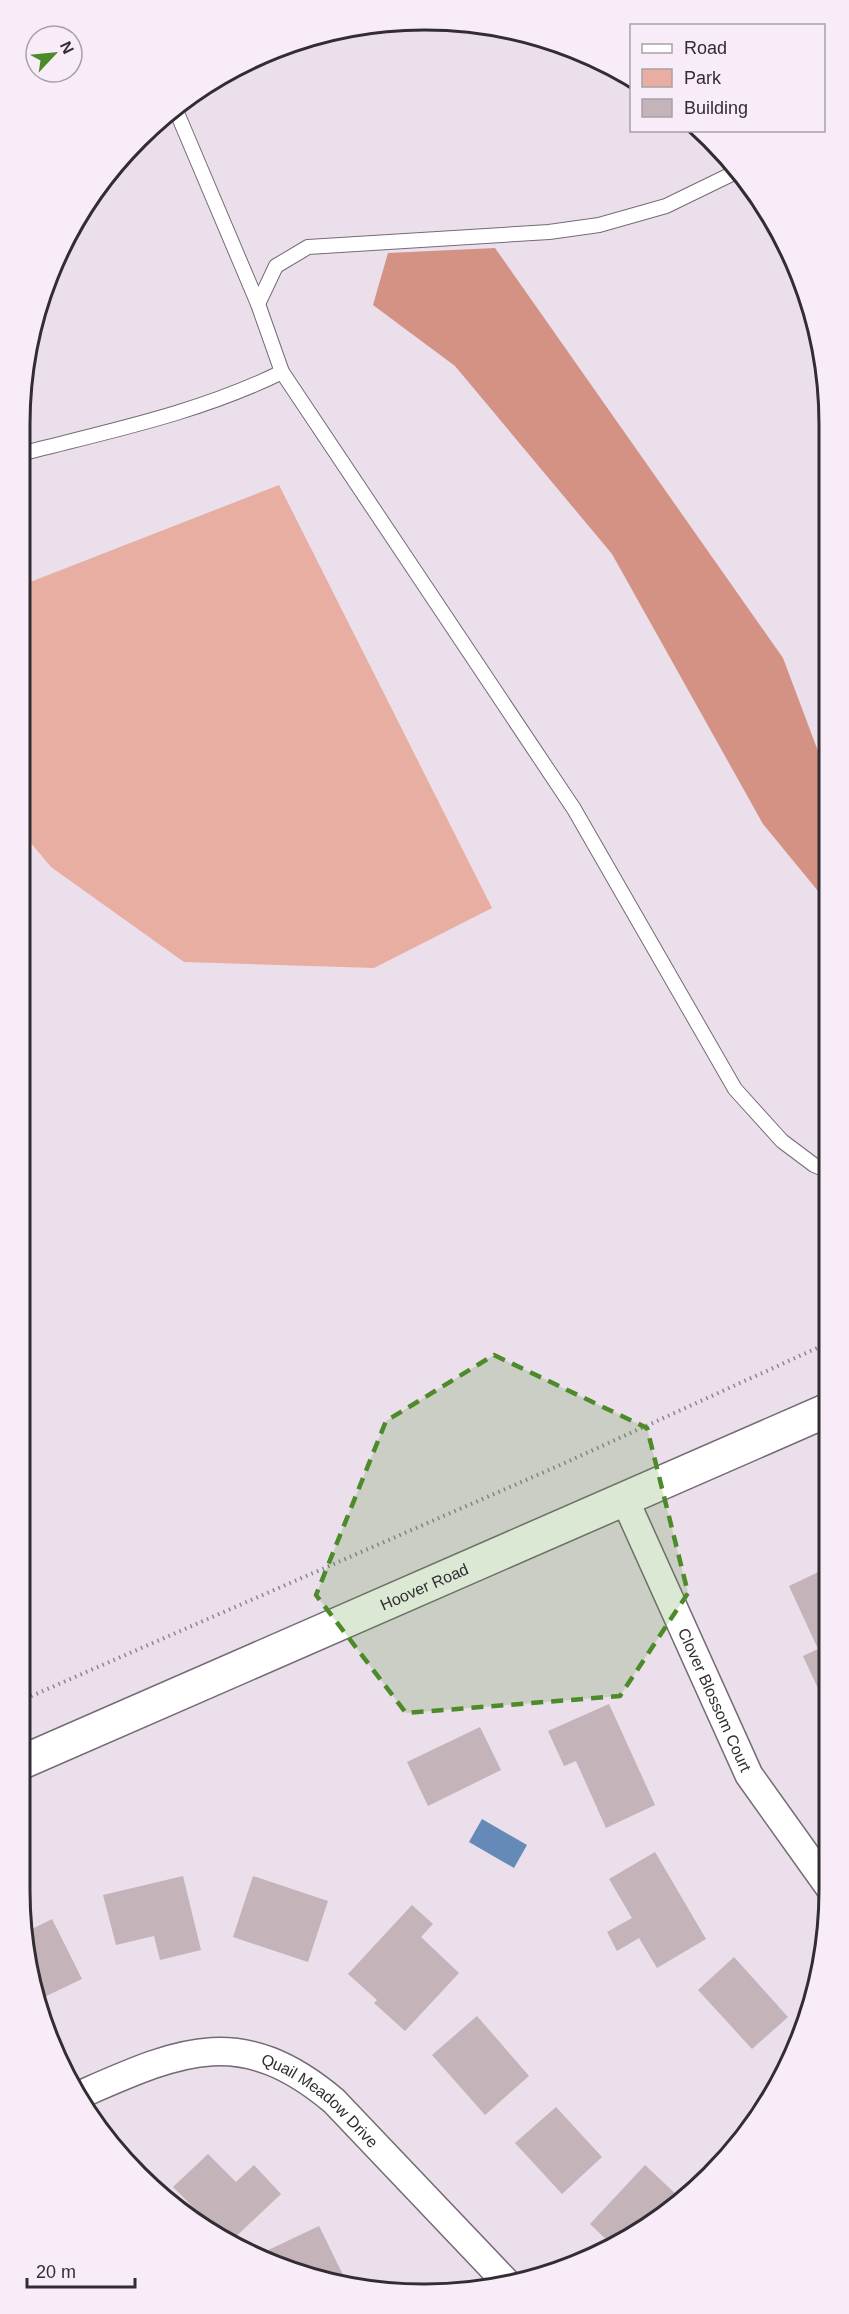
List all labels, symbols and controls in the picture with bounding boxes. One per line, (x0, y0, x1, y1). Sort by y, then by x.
north arrow (24, 24, 84, 84)
legend (630, 24, 825, 132)
text: Road (684, 38, 727, 58)
text: N (57, 39, 77, 57)
text: Park (684, 68, 722, 88)
text: Building (684, 98, 748, 118)
street label: Hoover Road (377, 1560, 471, 1613)
street label: Clover Blossom Court (675, 1625, 755, 1775)
street label: Quail Meadow Drive (259, 2050, 382, 2151)
scale bar (27, 2251, 135, 2289)
text: 20 m (36, 2262, 76, 2282)

